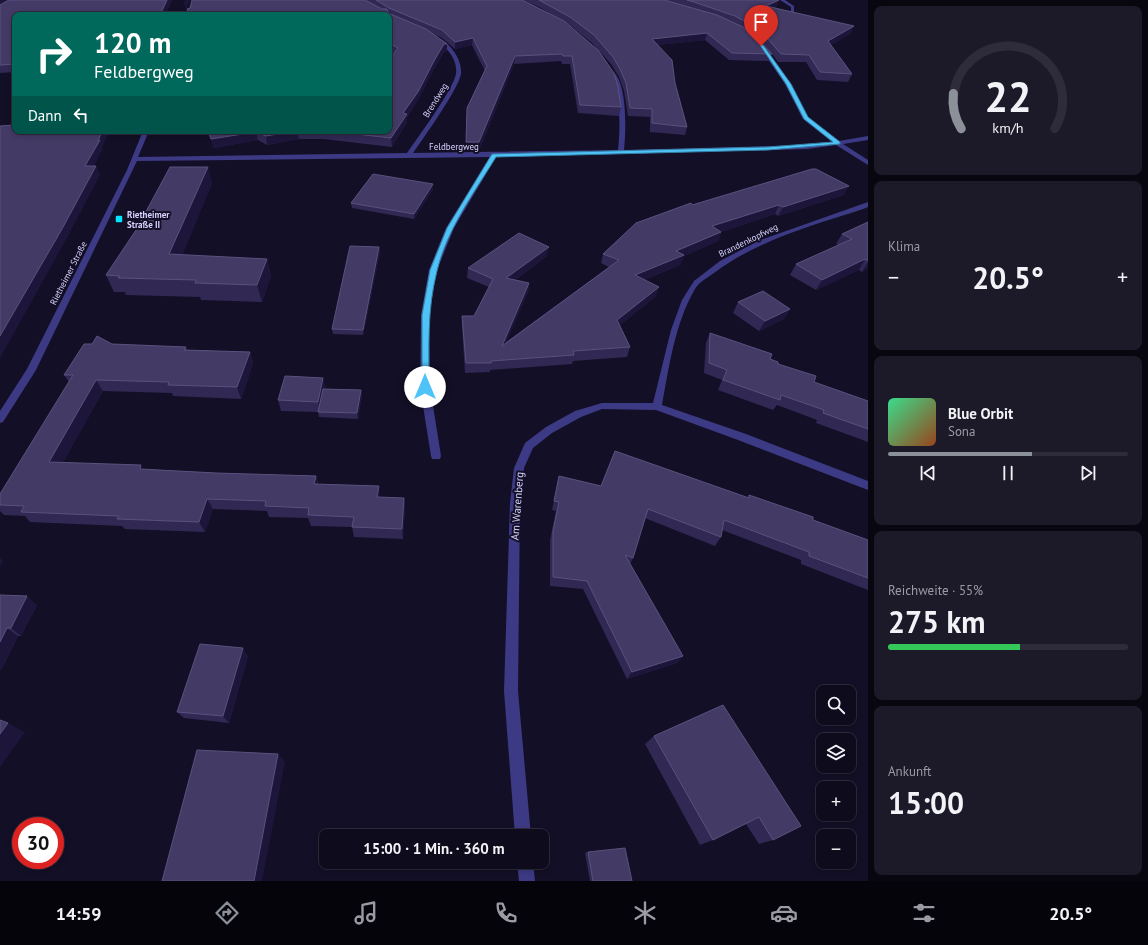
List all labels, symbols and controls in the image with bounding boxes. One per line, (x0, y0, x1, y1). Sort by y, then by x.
pin (744, 5, 778, 46)
icon: arrive (750, 11, 772, 33)
text: 120 m (94, 24, 171, 61)
icon: right (28, 28, 80, 80)
text: Feldbergweg (94, 60, 194, 83)
text: 22 (984, 69, 1032, 122)
street label: Brendweg (420, 81, 450, 119)
icon: left (70, 104, 92, 126)
text: Dann (28, 106, 62, 125)
text: km/h (992, 117, 1024, 136)
street label: Feldbergweg (429, 141, 479, 152)
place label: Rietheimer Straße II (127, 209, 170, 230)
marker: Rietheimer Straße II (114, 214, 124, 224)
street label: Brandenkopfweg (717, 221, 780, 259)
text: Klima (888, 238, 920, 255)
street label: Rietheimer Straße (47, 239, 89, 307)
text: 20.5° (972, 258, 1044, 297)
text: − (888, 263, 899, 291)
text: + (1117, 263, 1128, 291)
position arrow (404, 366, 446, 408)
text: Blue Orbit (948, 404, 1013, 423)
text: Sona (948, 423, 975, 440)
icon: previous (917, 462, 939, 484)
icon: pause (997, 462, 1019, 484)
icon: next (1077, 462, 1099, 484)
street label: Am Warenberg (508, 471, 526, 541)
text: Reichweite · 55% (888, 582, 983, 599)
text: 275 km (888, 602, 986, 641)
map controls (816, 685, 856, 869)
button: search (816, 685, 856, 725)
button: layers (816, 733, 856, 773)
text: Ankunft (888, 763, 931, 780)
button: + (816, 781, 856, 821)
text: 15:00 (888, 783, 964, 822)
speed limit sign: 30 (12, 817, 64, 869)
button: − (816, 829, 856, 869)
text: 15:00 · 1 Min. · 360 m (363, 839, 505, 858)
icon: directions (213, 899, 241, 927)
icon: music (352, 899, 380, 927)
icon: phone (492, 899, 520, 927)
icon: climate (631, 899, 659, 927)
icon: car (770, 899, 798, 927)
icon: filters (910, 899, 938, 927)
text: 14:59 (56, 902, 101, 925)
text: 20.5° (1049, 902, 1092, 925)

